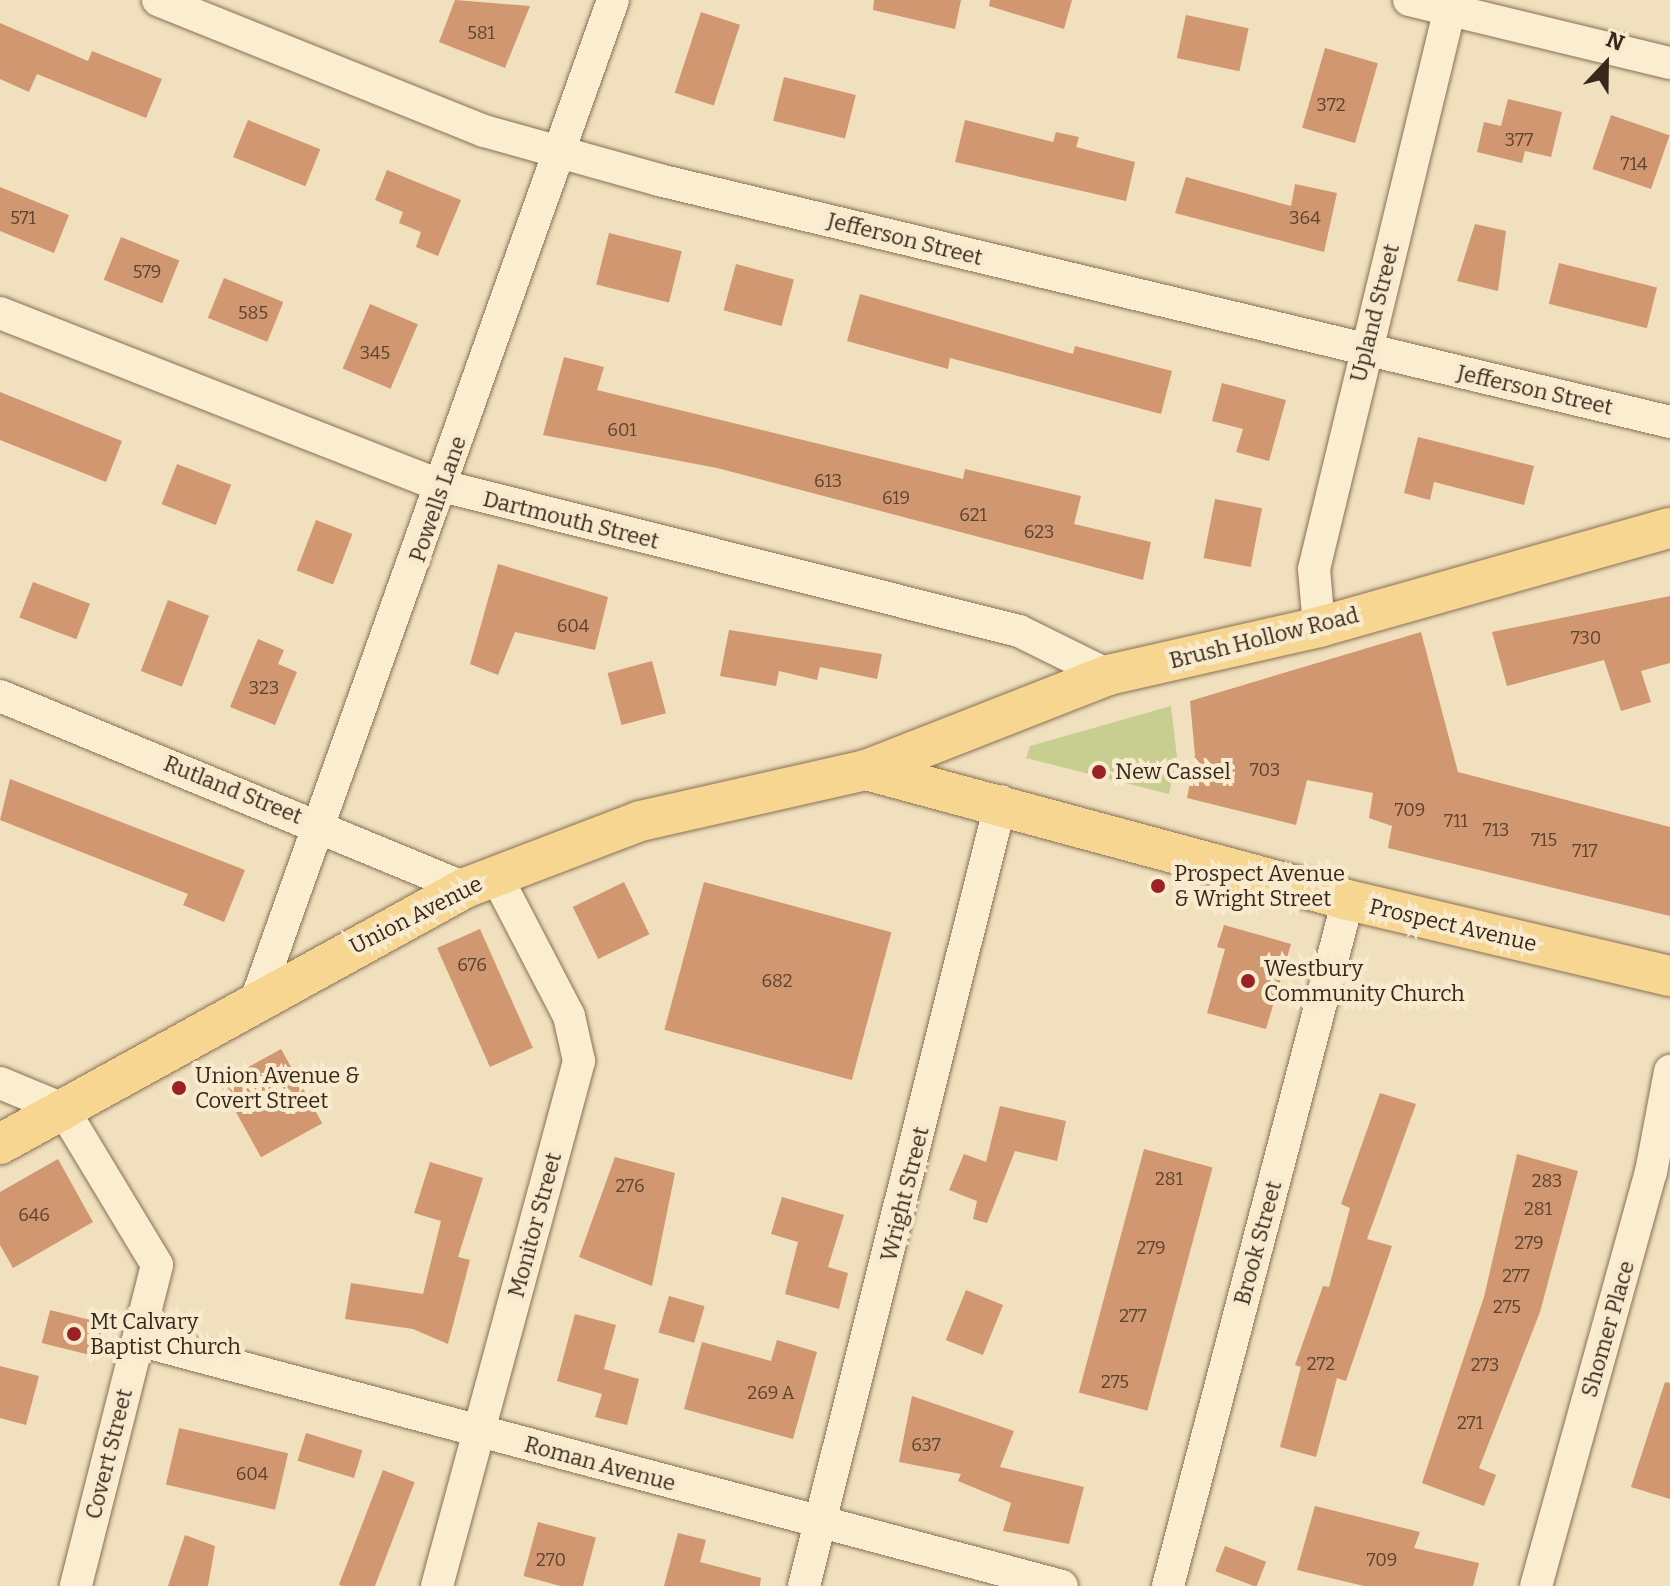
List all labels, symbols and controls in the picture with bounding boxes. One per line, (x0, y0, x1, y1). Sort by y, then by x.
house number: 581 (467, 22, 495, 44)
north arrow (1566, 24, 1646, 104)
text: N (1602, 26, 1628, 57)
house number: 372 (1317, 94, 1345, 116)
house number: 377 (1505, 129, 1533, 151)
house number: 714 (1621, 153, 1647, 175)
house number: 571 (10, 207, 36, 229)
street label: Jefferson Street (825, 207, 985, 271)
house number: 364 (1289, 207, 1321, 229)
street label: Upland Street (1345, 241, 1405, 385)
house number: 579 (133, 261, 161, 283)
house number: 585 (238, 302, 268, 324)
house number: 345 (360, 342, 390, 364)
street label: Jefferson Street (1455, 359, 1615, 421)
house number: 601 (607, 419, 637, 441)
street label: Powells Lane (404, 432, 472, 566)
house number: 613 (814, 470, 842, 492)
street label: Dartmouth Street (480, 485, 662, 555)
house number: 619 (882, 487, 910, 509)
house number: 621 (959, 504, 987, 526)
house number: 623 (1024, 521, 1054, 543)
street label: Brush Hollow Road (1167, 602, 1361, 674)
house number: 604 (557, 615, 589, 637)
house number: 730 (1571, 627, 1601, 649)
house number: 323 (249, 677, 279, 699)
street label: Rutland Street (160, 750, 306, 830)
place label: New Cassel (1115, 759, 1231, 785)
house number: 703 (1250, 759, 1280, 781)
marker: New Cassel (1090, 763, 1108, 781)
house number: 709 (1395, 799, 1425, 821)
house number: 711 (1444, 810, 1468, 832)
house number: 713 (1483, 819, 1509, 841)
house number: 715 (1531, 829, 1557, 851)
house number: 717 (1572, 840, 1598, 862)
place label: Prospect Avenue & Wright Street (1174, 860, 1345, 912)
street label: Union Avenue (345, 870, 487, 960)
marker: Prospect Avenue & Wright Street (1149, 877, 1167, 895)
street label: Prospect Avenue (1367, 893, 1539, 957)
house number: 676 (457, 954, 487, 976)
place label: Westbury Community Church (1264, 955, 1465, 1006)
house number: 682 (761, 970, 793, 992)
marker: Westbury Community Church (1239, 972, 1257, 990)
place label: Union Avenue & Covert Street (195, 1062, 360, 1114)
marker: Union Avenue & Covert Street (170, 1079, 188, 1097)
street label: Wright Street (876, 1124, 934, 1264)
street label: Monitor Street (503, 1150, 567, 1300)
house number: 281 (1155, 1168, 1183, 1190)
house number: 283 (1532, 1170, 1562, 1192)
house number: 276 (616, 1175, 644, 1197)
street label: Brook Street (1229, 1178, 1287, 1308)
house number: 281 (1524, 1198, 1552, 1220)
house number: 646 (18, 1204, 50, 1226)
house number: 279 (1515, 1232, 1543, 1254)
house number: 279 (1137, 1237, 1165, 1259)
street label: Shomer Place (1576, 1258, 1640, 1400)
house number: 277 (1502, 1265, 1530, 1287)
house number: 275 (1493, 1296, 1521, 1318)
house number: 277 (1119, 1305, 1147, 1327)
place label: Mt Calvary Baptist Church (90, 1308, 241, 1360)
marker: Mt Calvary Baptist Church (65, 1325, 83, 1343)
house number: 272 (1307, 1353, 1335, 1375)
house number: 273 (1471, 1354, 1499, 1376)
house number: 275 (1101, 1371, 1129, 1393)
house number: 269 A (747, 1382, 795, 1404)
street label: Covert Street (80, 1386, 138, 1522)
house number: 271 (1457, 1412, 1483, 1434)
street label: Roman Avenue (522, 1431, 678, 1497)
house number: 637 (911, 1434, 941, 1456)
house number: 604 (236, 1463, 268, 1485)
house number: 270 (536, 1549, 566, 1571)
house number: 709 (1367, 1549, 1397, 1571)

